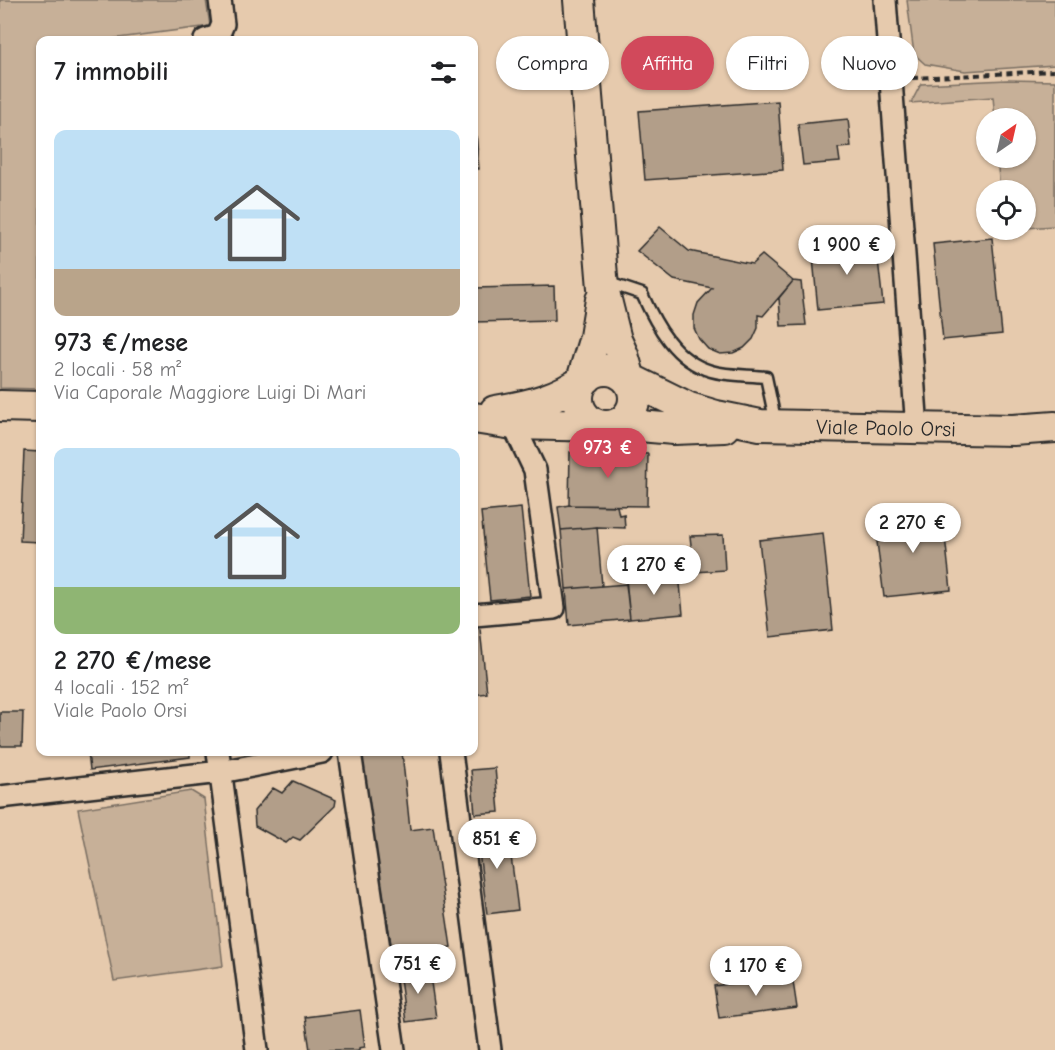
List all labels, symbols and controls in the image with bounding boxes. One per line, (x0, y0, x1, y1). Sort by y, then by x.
chip: Compra (496, 36, 609, 90)
chip: Affitta (621, 36, 714, 90)
chip: Filtri (726, 36, 809, 90)
chip: Nuovo (821, 36, 918, 90)
icon: filters (427, 56, 460, 89)
text: 7 immobili (54, 57, 169, 87)
north arrow (976, 108, 1036, 168)
map controls (976, 108, 1036, 240)
icon: home (203, 169, 311, 277)
button: locate (976, 180, 1036, 240)
pin: 1 900 € (792, 225, 902, 276)
text: 1 900 € (812, 233, 882, 256)
text: 973 €/mese (54, 328, 188, 358)
text: 2 locali · 58 m² (54, 358, 181, 381)
text: Via Caporale Maggiore Luigi Di Mari (54, 381, 366, 404)
street label: Viale Paolo Orsi (816, 415, 956, 441)
pin: 973 € (566, 428, 650, 479)
text: 973 € (583, 436, 633, 459)
icon: home (203, 487, 311, 595)
pin: 2 270 € (858, 503, 968, 554)
text: 2 270 € (879, 511, 947, 534)
pin: 1 270 € (599, 545, 709, 596)
text: 1 270 € (621, 553, 687, 576)
text: 2 270 €/mese (54, 646, 211, 676)
text: 4 locali · 152 m² (54, 676, 189, 699)
text: Viale Paolo Orsi (54, 699, 187, 722)
pin: 851 € (455, 819, 539, 870)
text: 851 € (472, 827, 522, 850)
pin: 751 € (376, 944, 460, 995)
pin: 1 170 € (701, 946, 811, 997)
text: 751 € (394, 952, 442, 975)
text: 1 170 € (724, 954, 788, 977)

